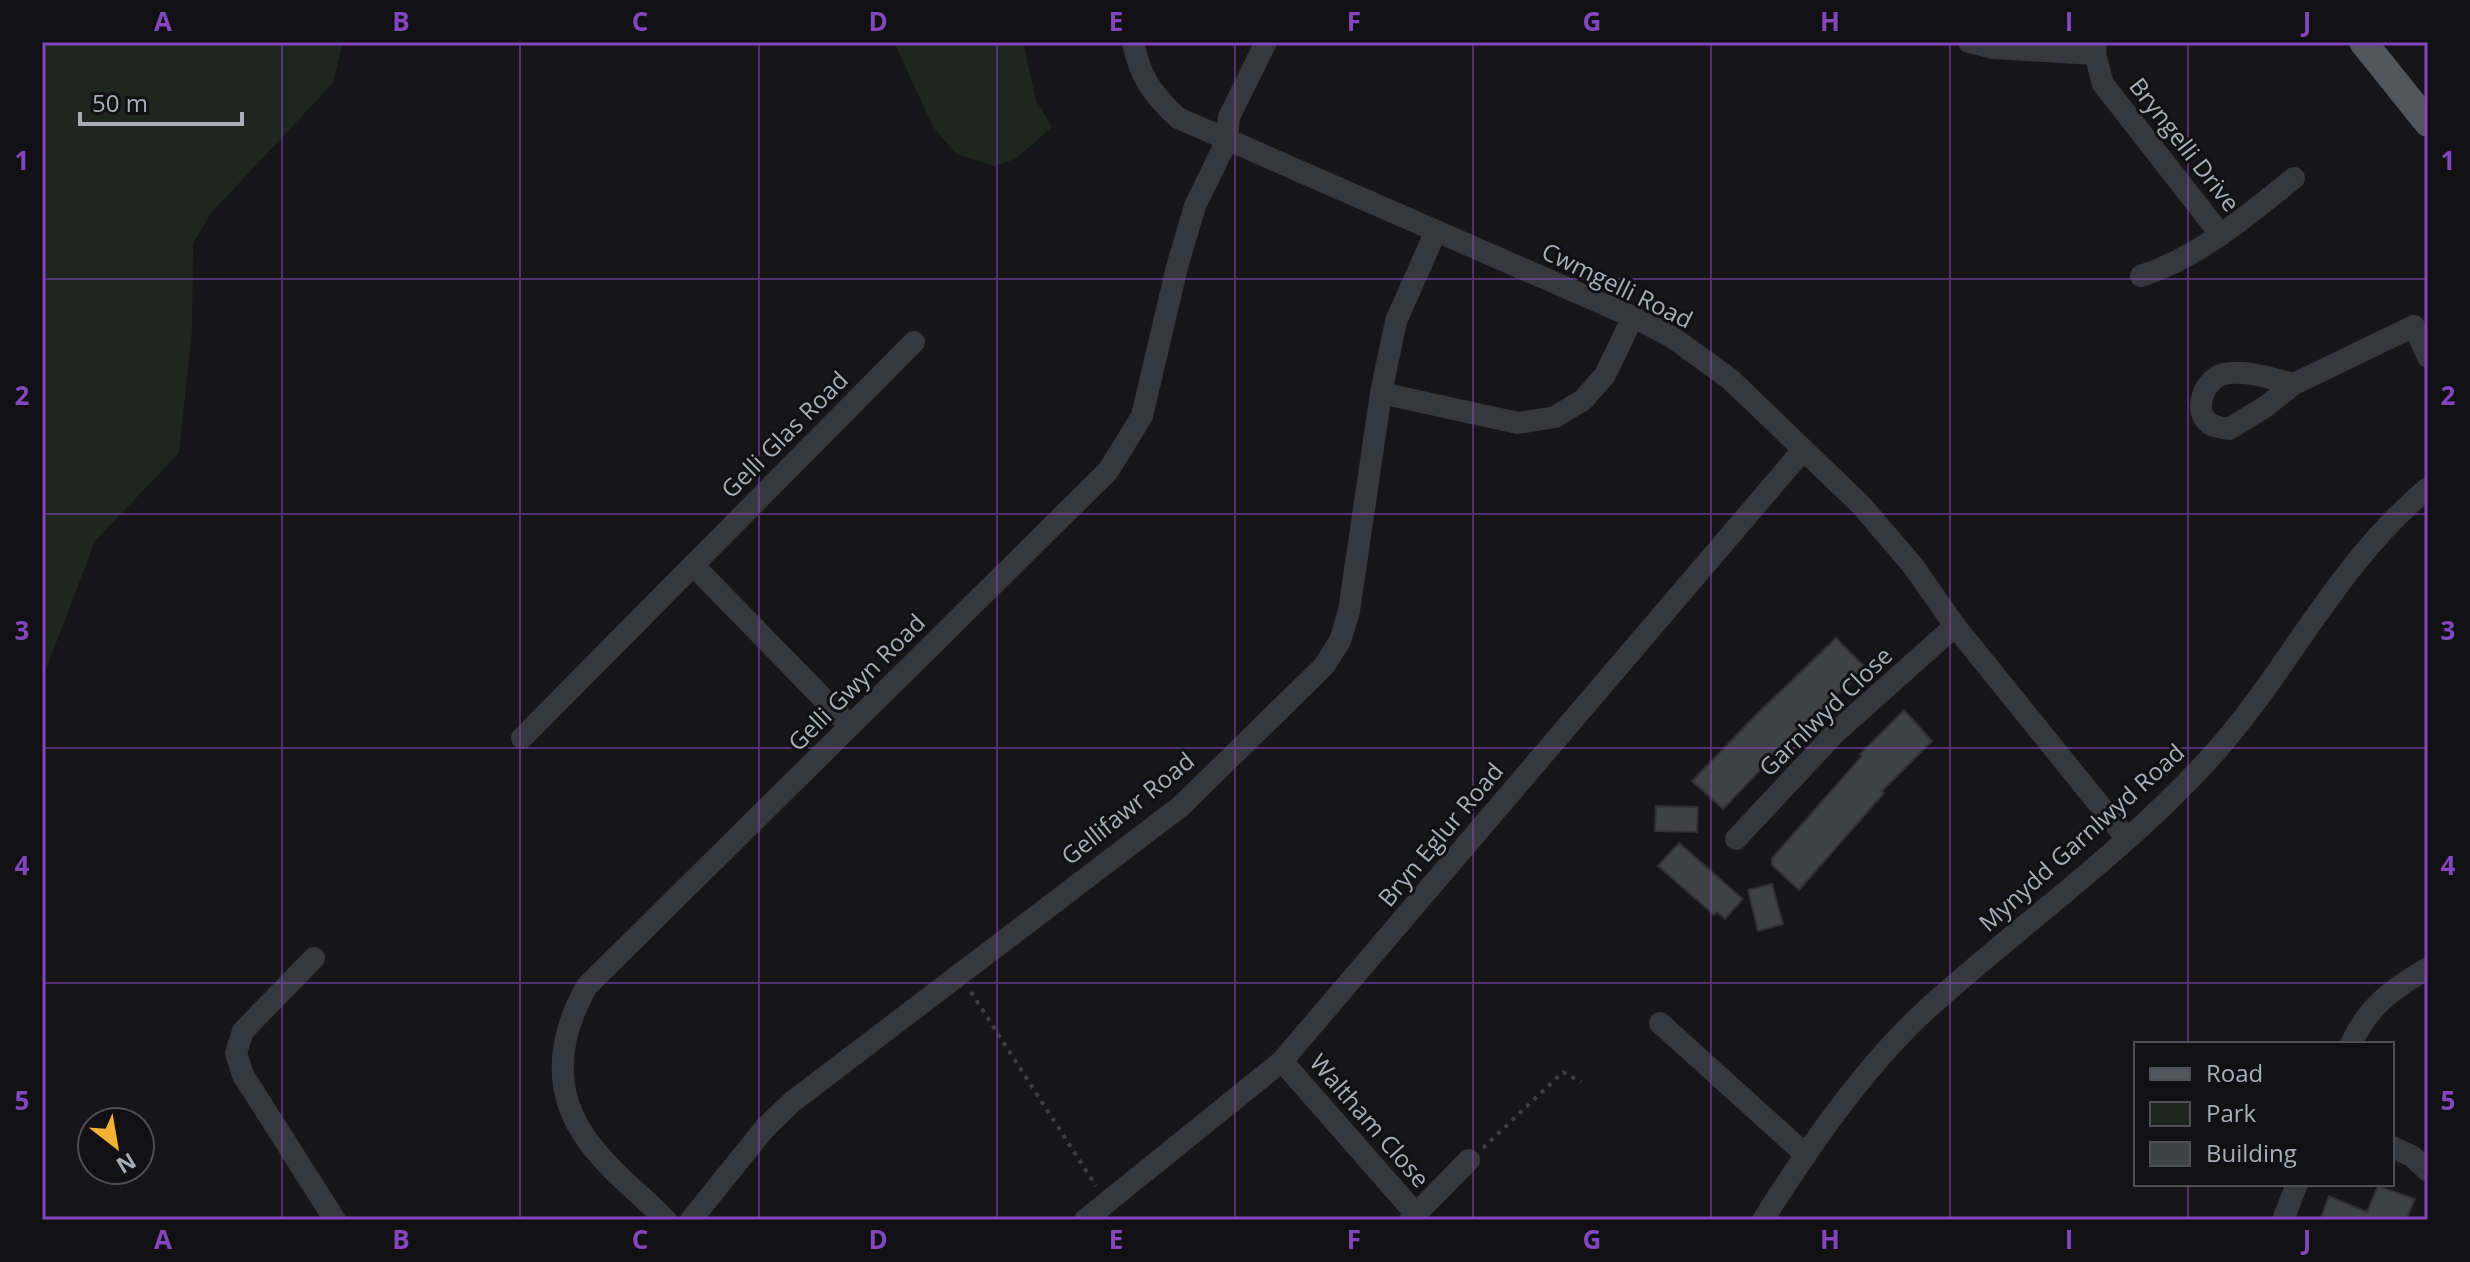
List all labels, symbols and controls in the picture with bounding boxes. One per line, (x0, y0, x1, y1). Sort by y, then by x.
text: A (154, 3, 172, 39)
text: B (392, 3, 410, 39)
text: C (632, 3, 648, 39)
text: D (868, 3, 888, 39)
text: E (1109, 3, 1123, 39)
text: F (1347, 3, 1361, 39)
text: G (1583, 3, 1601, 39)
text: H (1820, 3, 1840, 39)
text: I (2065, 3, 2073, 39)
text: J (2301, 3, 2311, 39)
street label: Bryngelli Drive (2122, 70, 2248, 218)
scale bar (80, 76, 242, 126)
text: 50 m (92, 86, 148, 119)
text: 1 (15, 142, 29, 178)
text: 1 (2441, 142, 2455, 178)
street label: Cwmgelli Road (1537, 234, 1699, 335)
street label: Gelli Glas Road (713, 363, 855, 505)
text: 2 (15, 377, 30, 413)
text: 2 (2441, 377, 2456, 413)
street label: Gelli Gwyn Road (780, 606, 932, 758)
text: 3 (15, 612, 29, 648)
text: 3 (2441, 612, 2455, 648)
street label: Garnlwyd Close (1751, 639, 1899, 783)
street label: Mynydd Garnlwyd Road (1971, 736, 2191, 938)
street label: Gellifawr Road (1054, 744, 1201, 872)
street label: Bryn Eglur Road (1370, 755, 1510, 913)
text: 4 (15, 847, 30, 883)
text: 4 (2441, 847, 2456, 883)
legend (2134, 1042, 2394, 1186)
street label: Waltham Close (1303, 1046, 1437, 1194)
text: Road (2206, 1056, 2263, 1089)
text: 5 (15, 1082, 29, 1118)
text: 5 (2441, 1082, 2455, 1118)
text: Park (2206, 1096, 2257, 1129)
north arrow (76, 1106, 156, 1186)
text: Building (2206, 1136, 2297, 1169)
text: N (111, 1147, 142, 1181)
text: A (154, 1221, 172, 1257)
text: B (392, 1221, 410, 1257)
text: C (632, 1221, 648, 1257)
text: D (868, 1221, 888, 1257)
text: E (1109, 1221, 1123, 1257)
text: F (1347, 1221, 1361, 1257)
text: G (1583, 1221, 1601, 1257)
text: H (1820, 1221, 1840, 1257)
text: I (2065, 1221, 2073, 1257)
text: J (2301, 1221, 2311, 1257)

